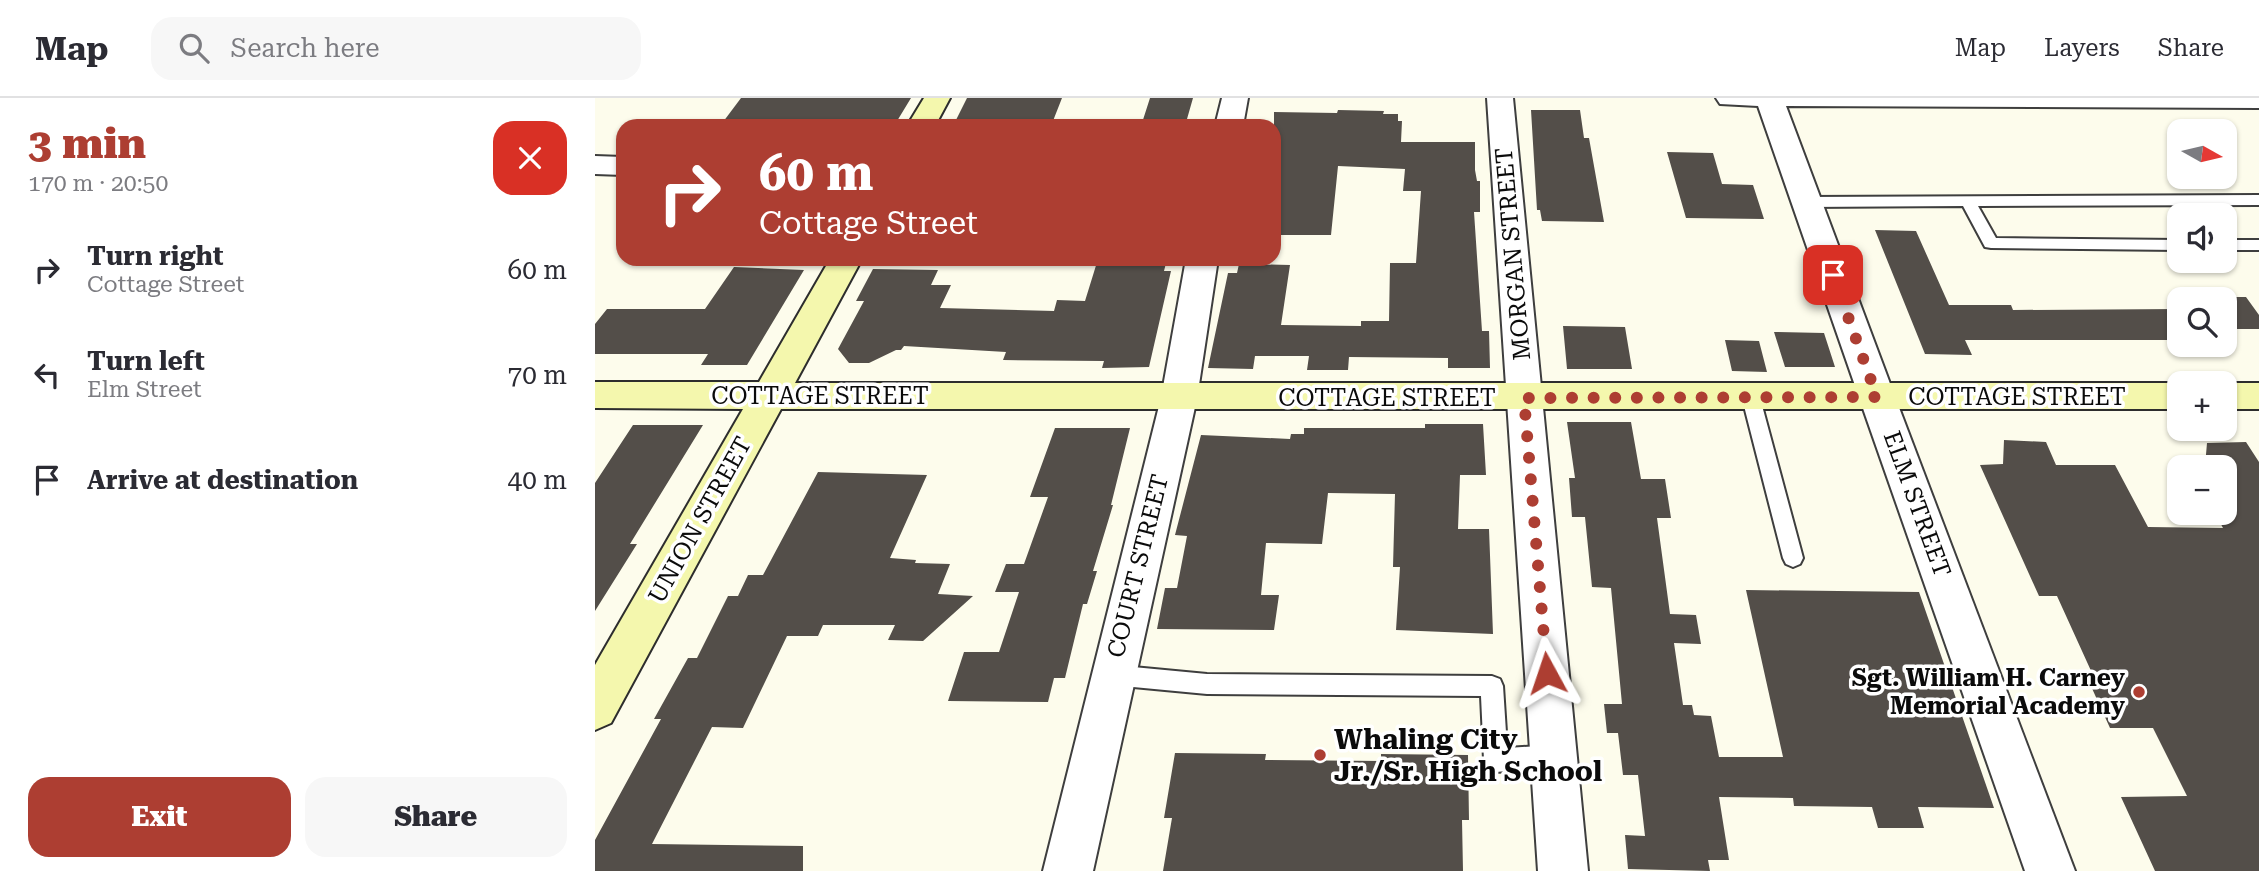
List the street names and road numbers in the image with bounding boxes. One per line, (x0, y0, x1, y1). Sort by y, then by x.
street label: MORGAN STREET (1490, 147, 1536, 361)
street label: COTTAGE STREET (711, 382, 929, 410)
street label: COTTAGE STREET (1908, 383, 2126, 411)
street label: COTTAGE STREET (1278, 384, 1496, 412)
street label: ELM STREET (1878, 427, 1956, 581)
street label: UNION STREET (643, 432, 757, 608)
street label: COURT STREET (1102, 472, 1174, 660)

